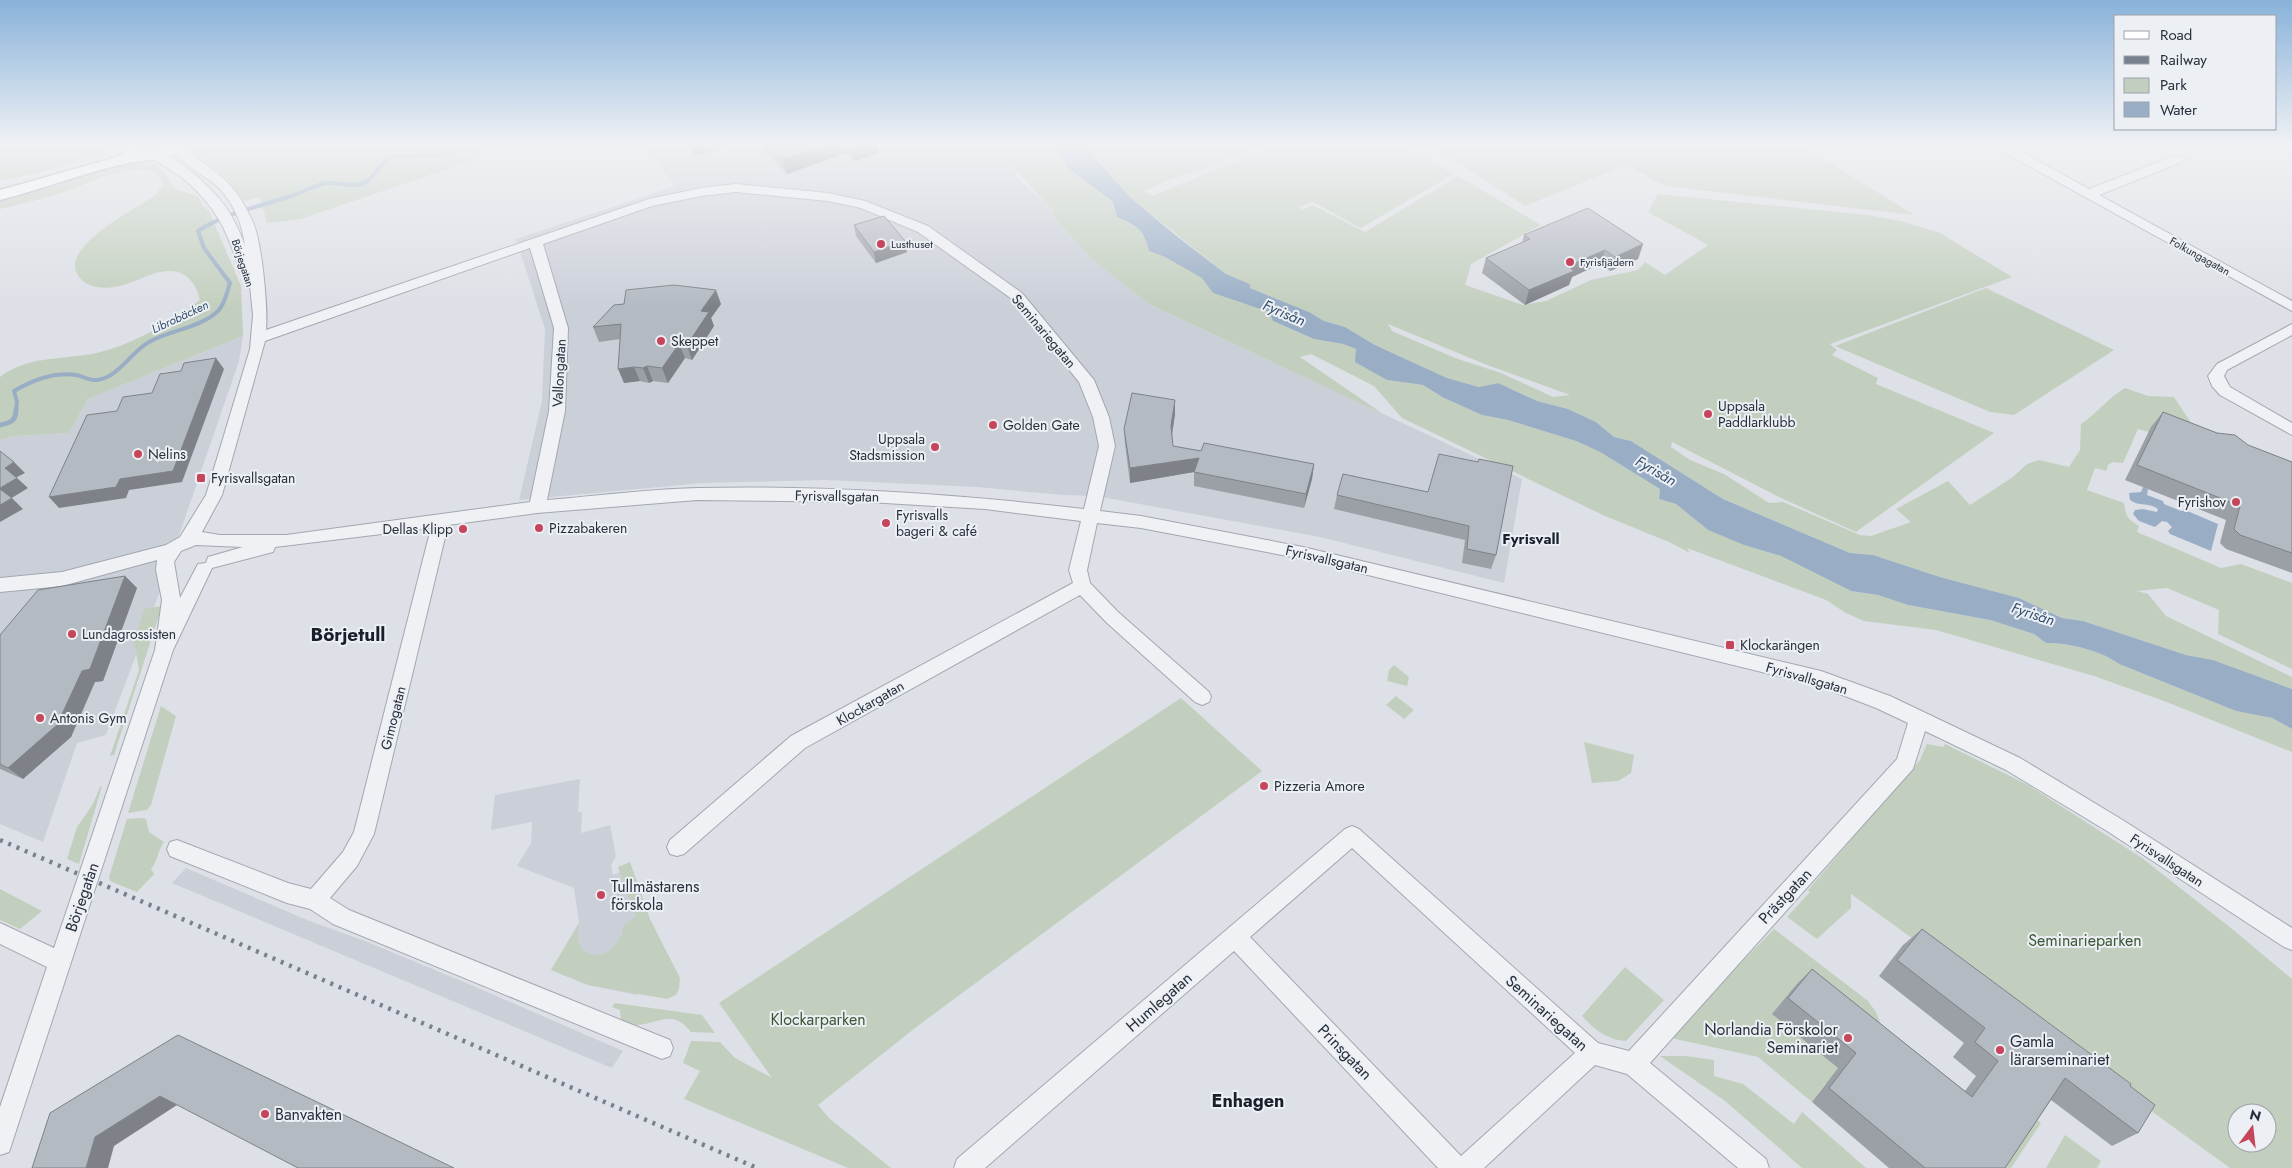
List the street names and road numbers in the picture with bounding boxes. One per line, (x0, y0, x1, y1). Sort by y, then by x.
street label: Folkungagatan (2167, 233, 2233, 279)
street label: Börjegatan (228, 237, 258, 289)
street label: Seminariegatan (1007, 290, 1081, 372)
street label: Vallongatan (547, 338, 571, 408)
street label: Fyrisvallsgatan (795, 485, 879, 507)
street label: Fyrisvallsgatan (1284, 540, 1370, 578)
street label: Fyrisvallsgatan (1764, 657, 1850, 699)
street label: Klockargatan (832, 676, 908, 730)
street label: Gimogatan (375, 684, 411, 752)
street label: Fyrisvallsgatan (2126, 829, 2208, 891)
street label: Börjegatan (59, 859, 105, 935)
street label: Prästgatan (1753, 863, 1817, 929)
street label: Humlegatan (1121, 967, 1197, 1037)
street label: Seminariegatan (1501, 970, 1593, 1056)
street label: Prinsgatan (1313, 1019, 1377, 1085)

